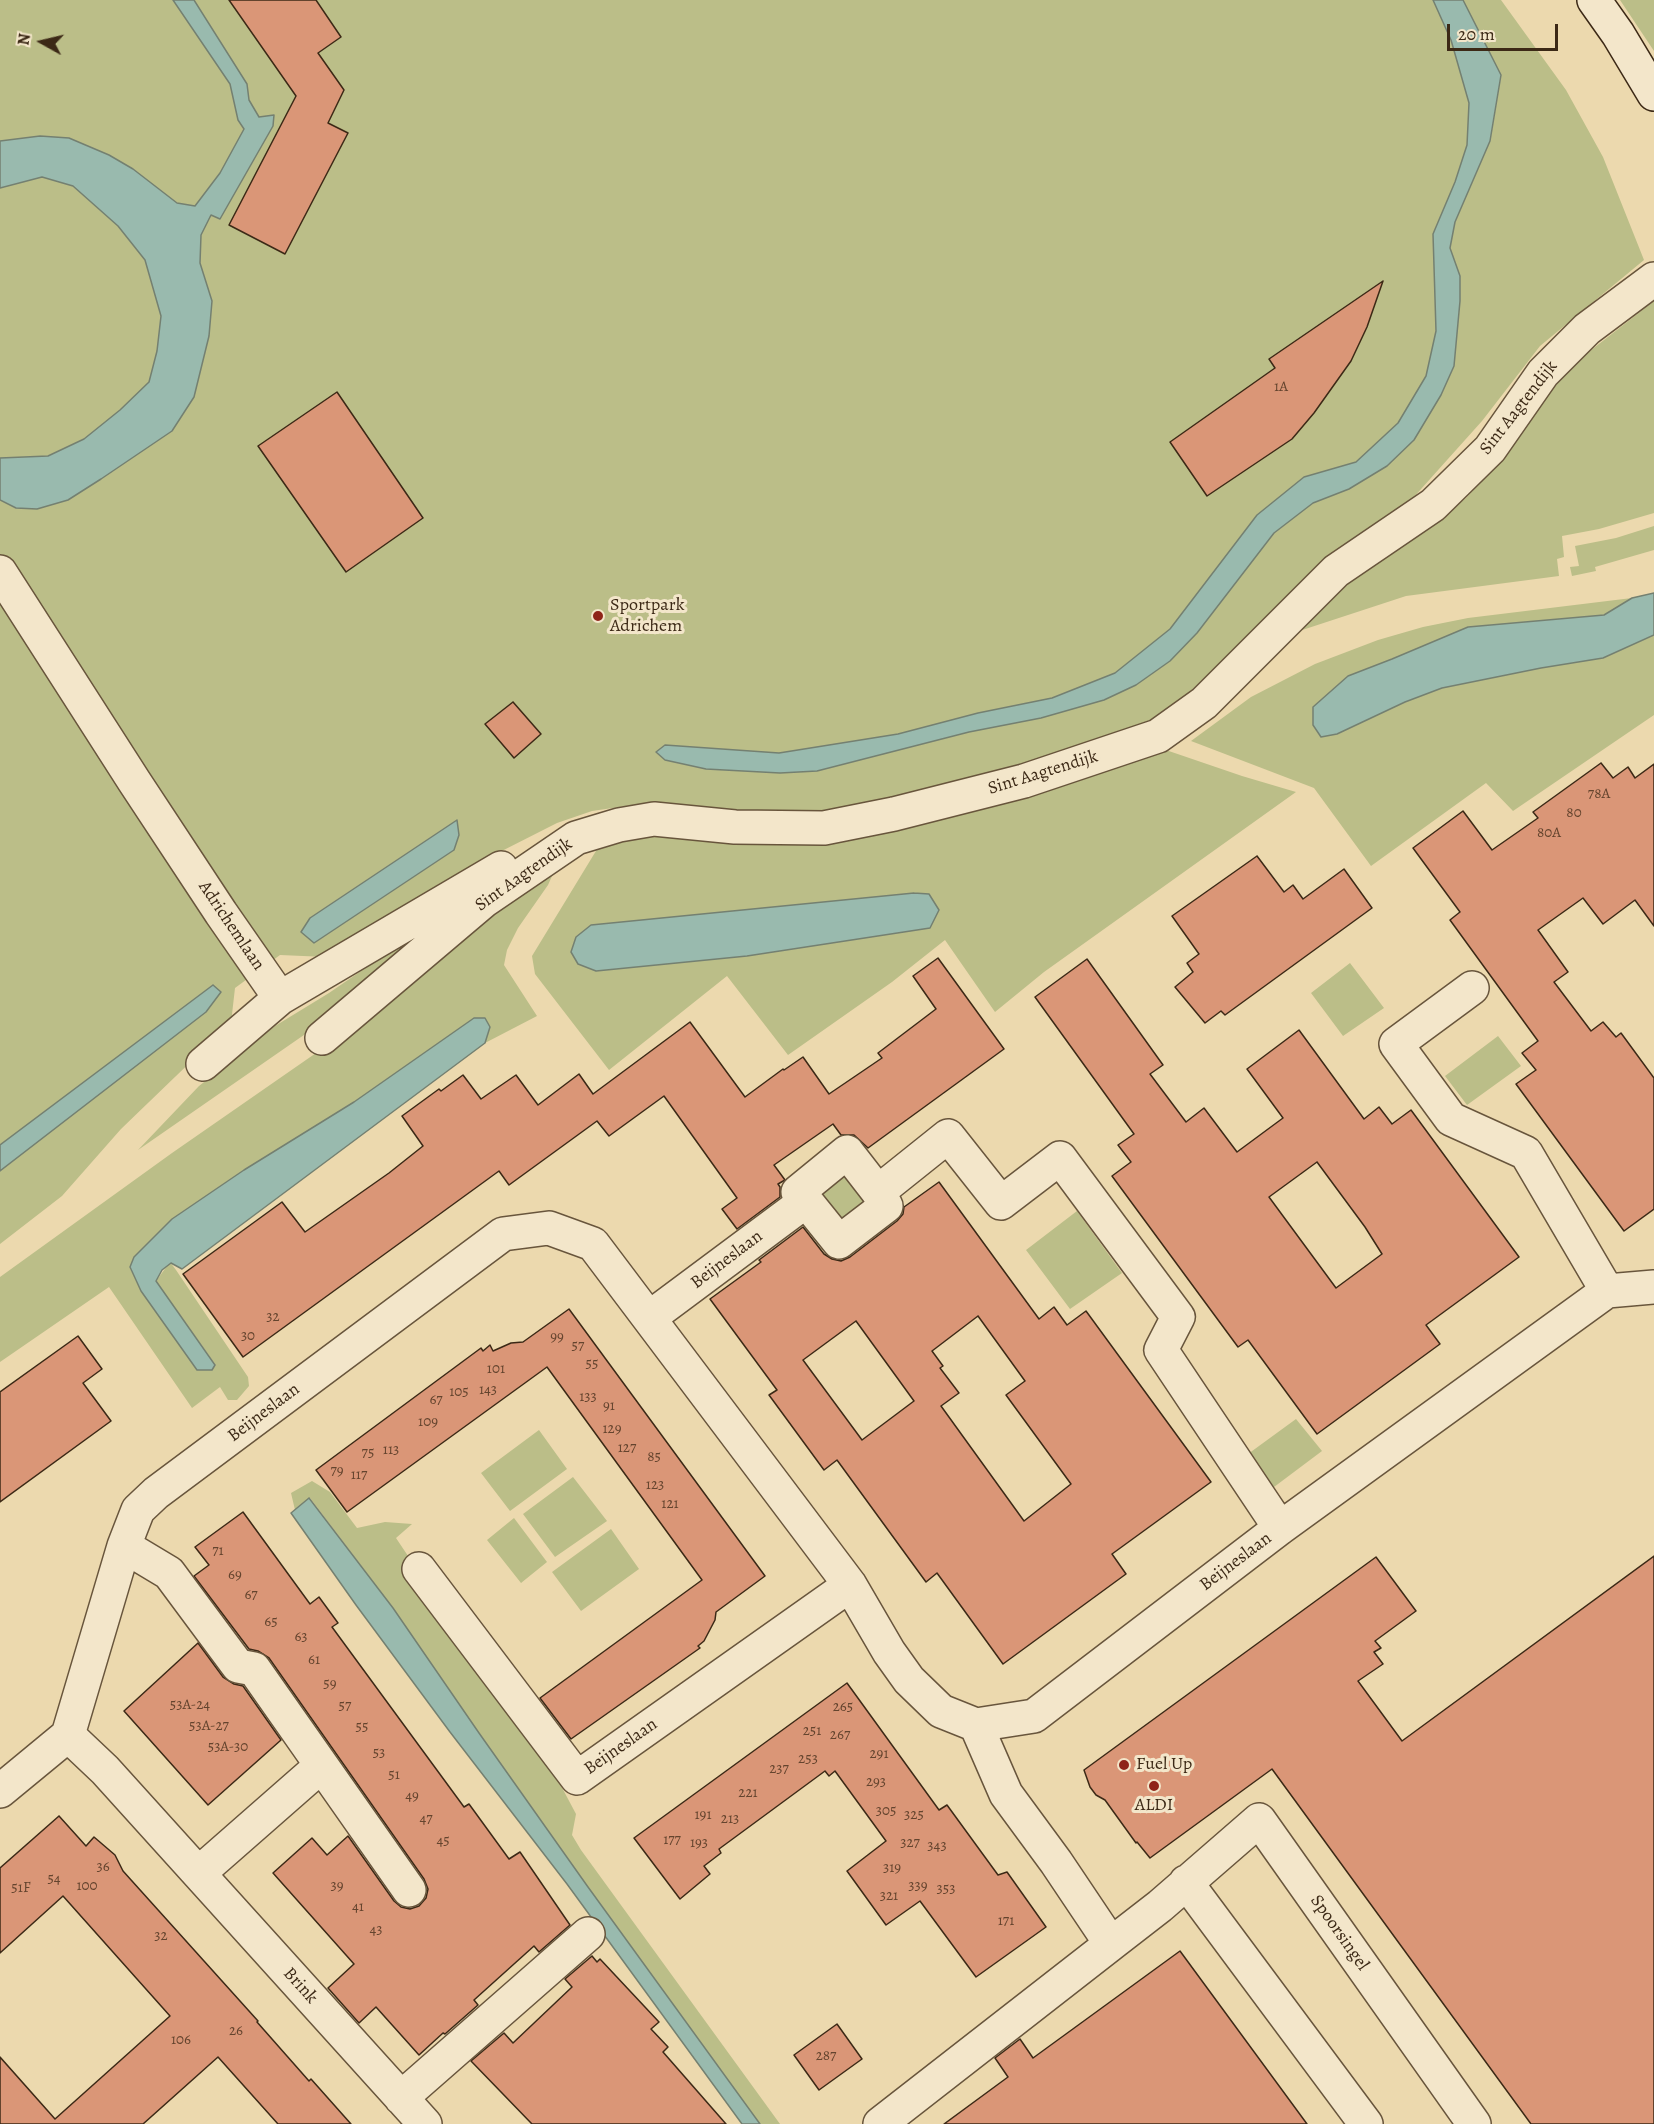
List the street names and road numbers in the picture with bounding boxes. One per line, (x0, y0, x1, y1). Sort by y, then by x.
street label: Sint Aagtendijk (1475, 357, 1563, 459)
street label: Sint Aagtendijk (985, 746, 1101, 800)
street label: Sint Aagtendijk (471, 834, 577, 916)
street label: Adrichemlaan (193, 877, 269, 975)
street label: Beijneslaan (687, 1226, 767, 1294)
street label: Beijneslaan (224, 1379, 304, 1447)
street label: Beijneslaan (1196, 1528, 1276, 1596)
street label: Beijneslaan (580, 1714, 662, 1780)
street label: Spoorsingel (1305, 1891, 1373, 1975)
street label: Brink (278, 1963, 322, 2009)

